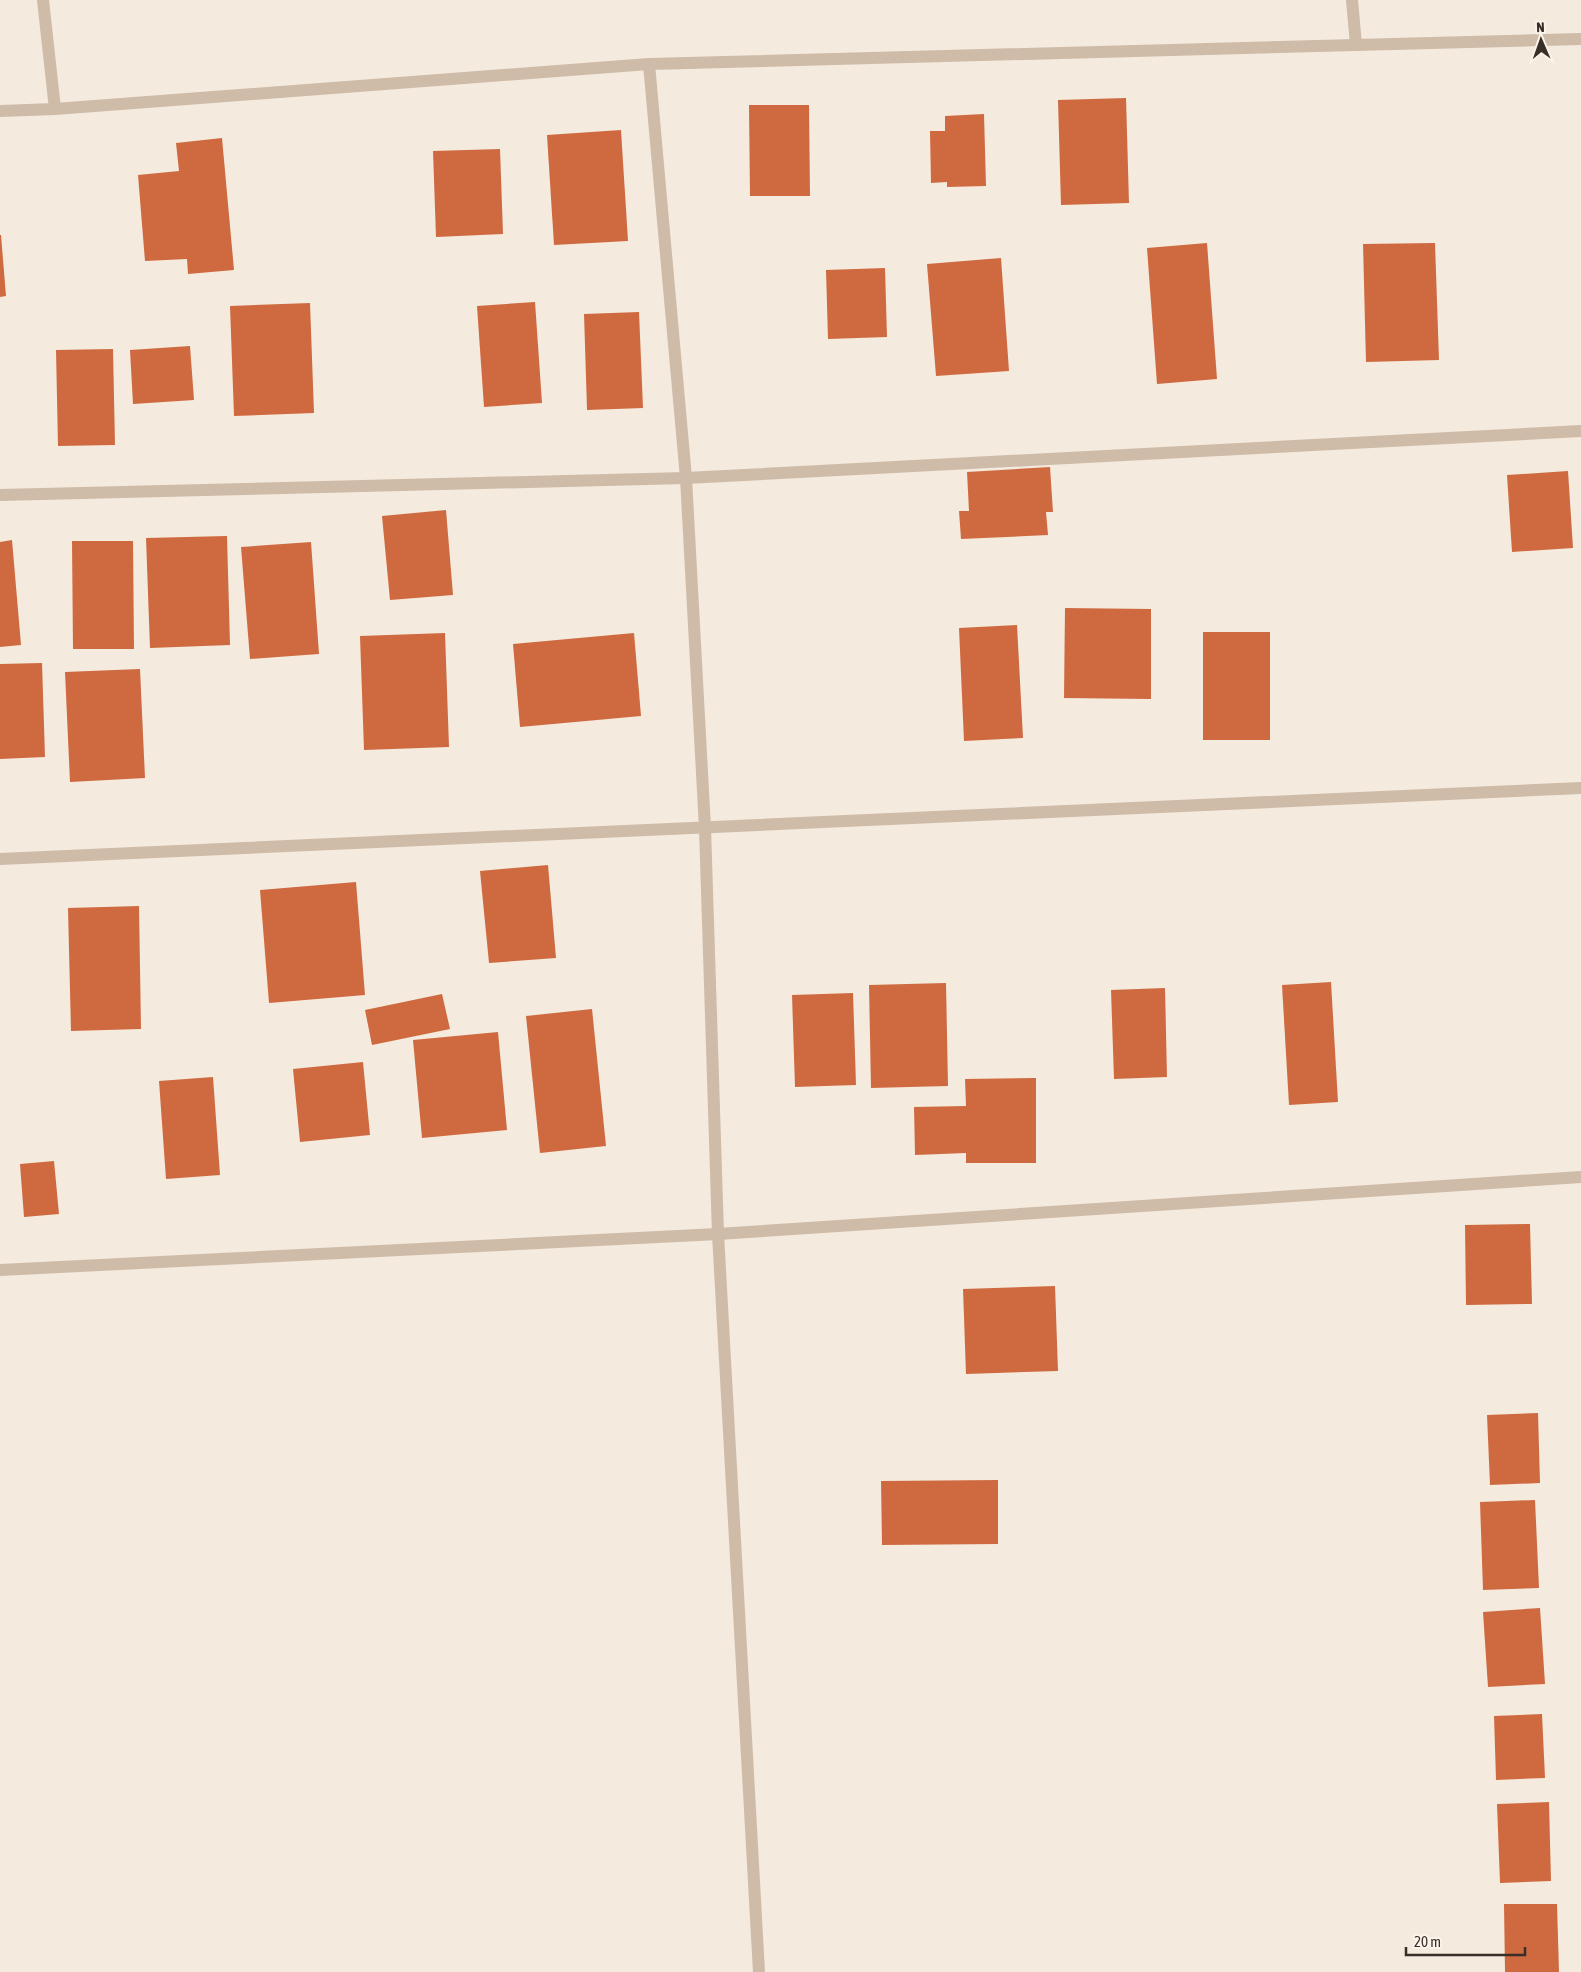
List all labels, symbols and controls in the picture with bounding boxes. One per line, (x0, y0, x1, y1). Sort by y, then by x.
north arrow (1516, 15, 1566, 65)
text: N (1536, 19, 1545, 35)
scale bar (1406, 1924, 1525, 1956)
text: 20 m (1414, 1933, 1441, 1950)

